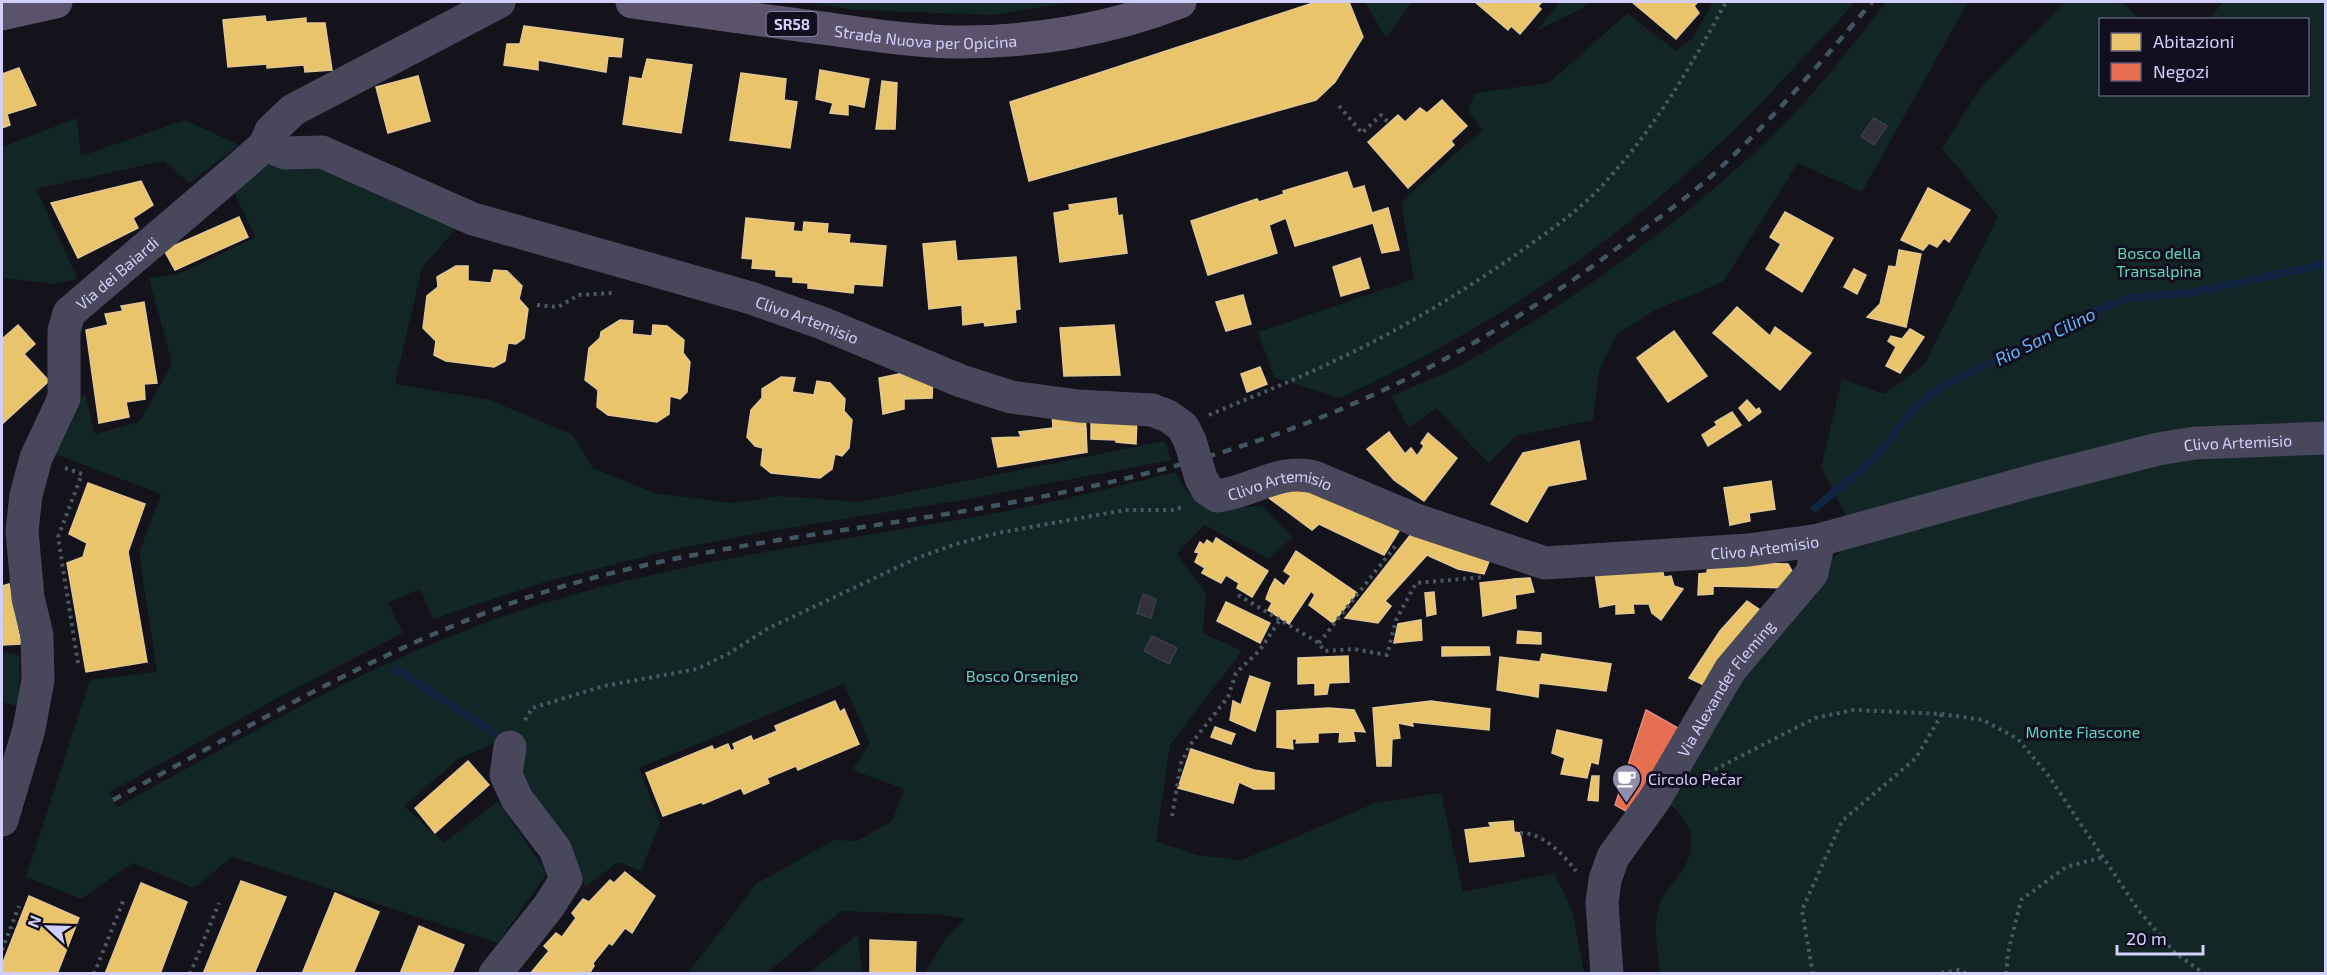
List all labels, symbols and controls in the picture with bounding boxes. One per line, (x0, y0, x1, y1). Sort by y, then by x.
road number: SR58 (766, 12, 818, 36)
legend (2099, 18, 2309, 96)
street label: Strada Nuova per Opicina (833, 20, 1018, 52)
text: Abitazioni (2153, 30, 2234, 52)
text: Negozi (2153, 60, 2209, 82)
street label: Via dei Baiardi (71, 232, 162, 313)
park label: Bosco della Transalpina (2116, 243, 2202, 280)
street label: Clivo Artemisio (753, 291, 862, 347)
water label: Rio San Cilino (1991, 302, 2099, 370)
street label: Clivo Artemisio (2182, 430, 2292, 454)
street label: Clivo Artemisio (1225, 465, 1336, 503)
street label: Clivo Artemisio (1710, 531, 1820, 562)
street label: Via Alexander Fleming (1672, 616, 1778, 760)
park label: Bosco Orsenigo (966, 666, 1078, 685)
park label: Monte Fiascone (2026, 722, 2140, 741)
cafe icon: Circolo Pečar (1611, 762, 1643, 804)
place label: Circolo Pečar (1648, 769, 1743, 788)
north arrow (18, 897, 78, 957)
text: N (23, 912, 45, 930)
scale bar (2117, 918, 2202, 956)
text: 20 m (2126, 927, 2167, 949)

